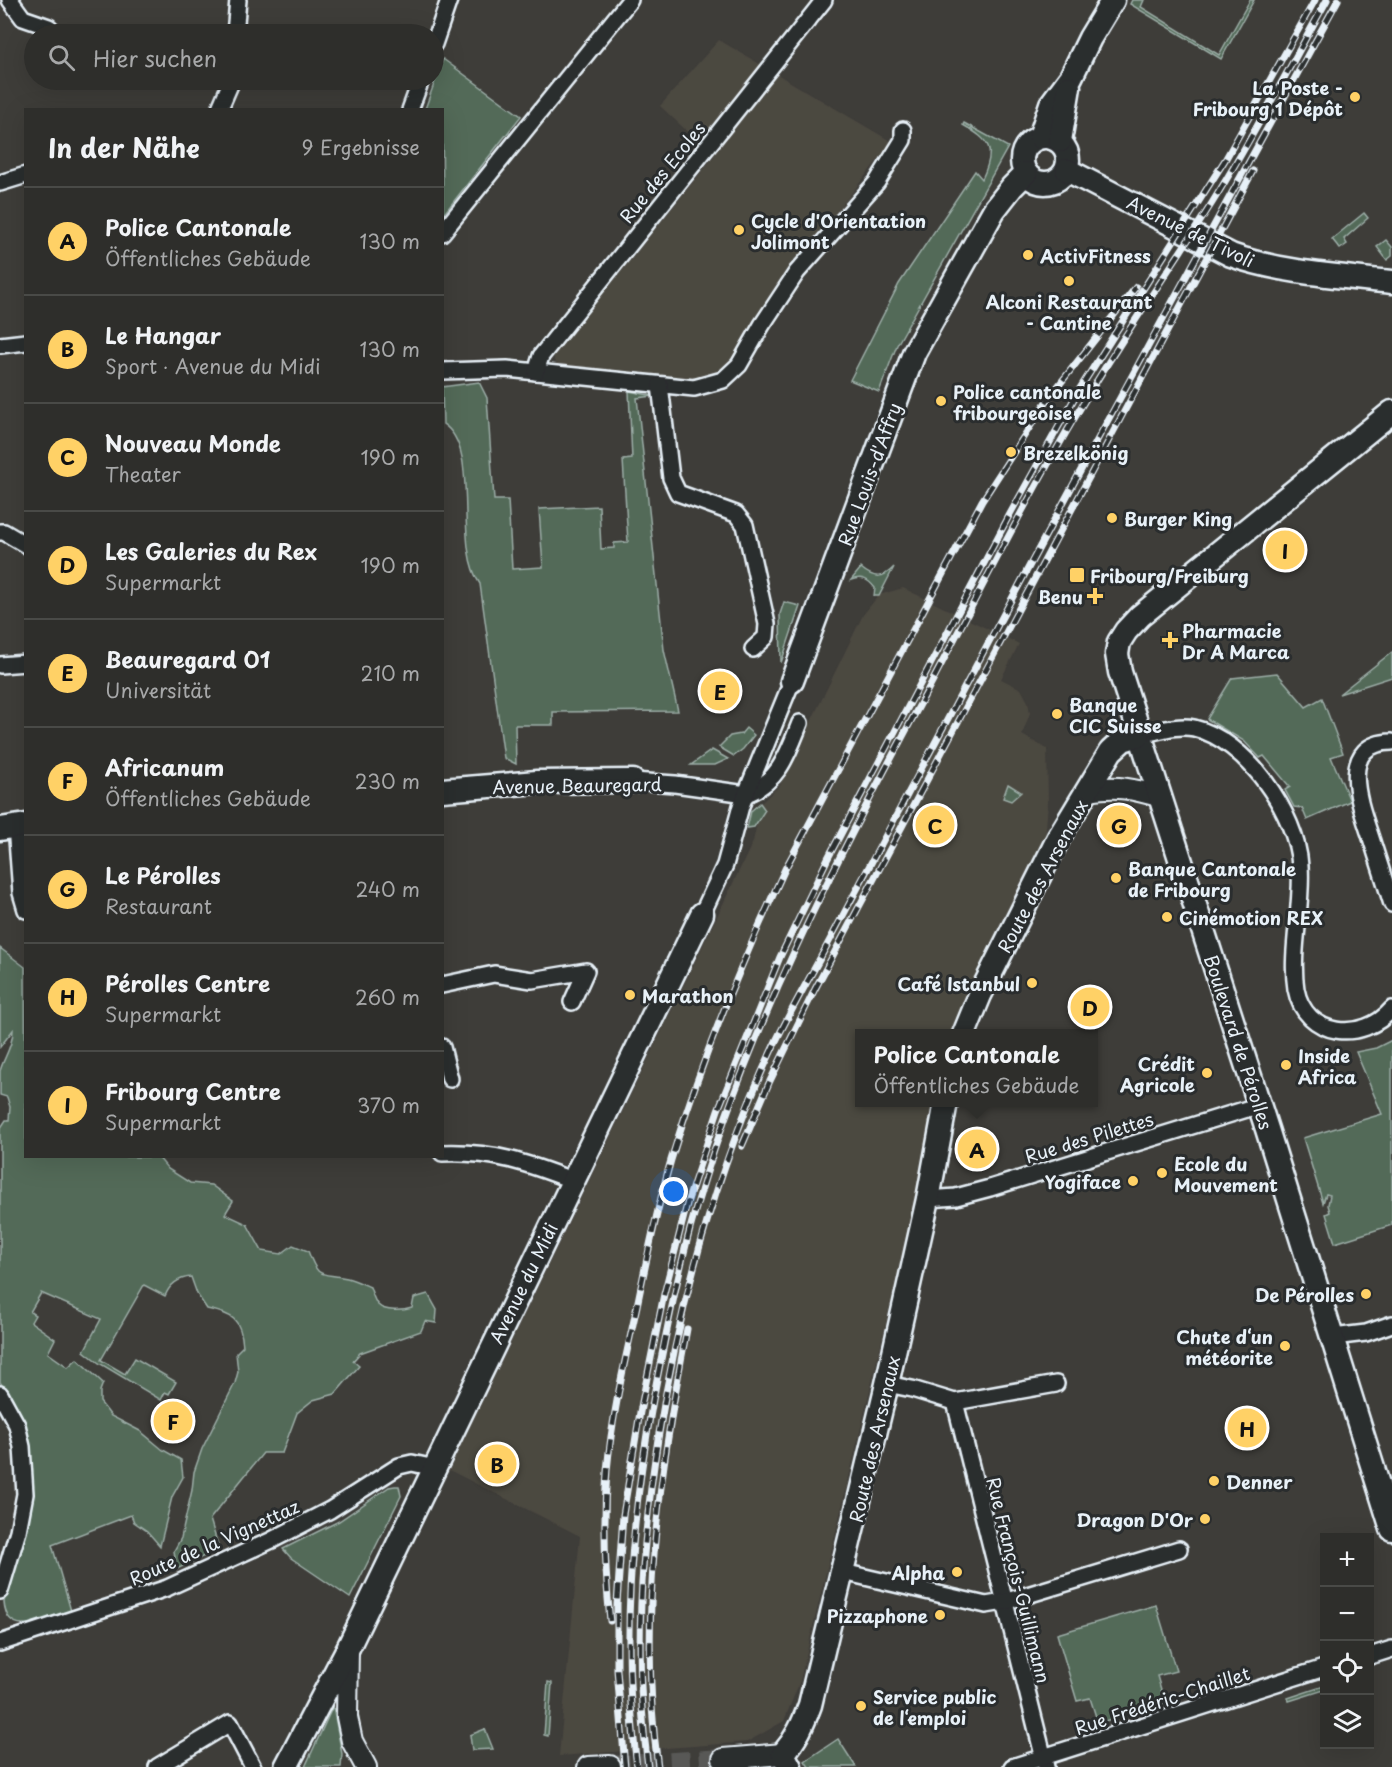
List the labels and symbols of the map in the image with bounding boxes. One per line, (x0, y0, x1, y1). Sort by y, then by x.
place label: La Poste - Fribourg 1 Dépôt (1193, 74, 1343, 122)
marker: La Poste - Fribourg 1 Dépôt (1348, 90, 1362, 104)
street label: Rue des Ecoles (613, 116, 711, 228)
street label: Avenue de Tivoli (1123, 188, 1259, 274)
place label: Cycle d'Orientation Jolimont (751, 207, 926, 255)
marker: Cycle d'Orientation Jolimont (732, 223, 746, 237)
place label: ActivFitness (1039, 242, 1151, 269)
marker: ActivFitness (1021, 248, 1035, 262)
marker: Alconi Restaurant - Cantine (1062, 274, 1076, 288)
place label: Alconi Restaurant - Cantine (986, 288, 1153, 336)
place label: Police cantonale fribourgeoise (953, 378, 1101, 426)
marker: Police cantonale fribourgeoise (934, 394, 948, 408)
street label: Rue Louis-d'Affry (831, 399, 907, 549)
place label: Brezelkönig (1023, 439, 1128, 466)
marker: Brezelkönig (1004, 445, 1018, 459)
place label: Burger King (1124, 505, 1232, 532)
marker: Burger King (1105, 511, 1119, 525)
pin: I (1266, 528, 1304, 572)
place label: Fribourg/Freiburg (1090, 562, 1249, 589)
marker: Fribourg/Freiburg (1068, 566, 1086, 584)
place label: Benu (1037, 583, 1083, 610)
marker: Benu (1088, 589, 1102, 603)
place label: Pharmacie Dr A Marca (1182, 617, 1290, 665)
marker: Pharmacie Dr A Marca (1163, 633, 1177, 647)
pin: E (700, 668, 740, 714)
place label: Banque CIC Suisse (1069, 691, 1162, 739)
marker: Banque CIC Suisse (1050, 707, 1064, 721)
street label: Avenue Beauregard (492, 770, 662, 800)
street label: Route des Arsenaux (990, 794, 1094, 958)
pin: C (916, 802, 954, 848)
pin: G (1100, 802, 1138, 848)
place label: Banque Cantonale de Fribourg (1128, 855, 1296, 903)
marker: Banque Cantonale de Fribourg (1109, 871, 1123, 885)
place label: Cinémotion REX (1179, 904, 1324, 931)
marker: Cinémotion REX (1160, 910, 1174, 924)
street label: Boulevard de Pérolles (1198, 951, 1280, 1133)
place label: Café Istanbul (898, 970, 1020, 997)
marker: Café Istanbul (1025, 976, 1039, 990)
place label: Marathon (642, 982, 734, 1009)
pin: D (1070, 984, 1110, 1030)
marker: Marathon (623, 988, 637, 1002)
place label: Inside Africa (1298, 1042, 1357, 1090)
place label: Crédit Agricole (1120, 1050, 1195, 1098)
marker: Inside Africa (1279, 1058, 1293, 1072)
marker: Crédit Agricole (1200, 1066, 1214, 1080)
street label: Rue des Pilettes (1021, 1105, 1157, 1169)
pin: A (958, 1126, 996, 1172)
place label: Ecole du Mouvement (1174, 1150, 1278, 1198)
marker: Ecole du Mouvement (1155, 1166, 1169, 1180)
place label: Yogiface (1045, 1168, 1121, 1195)
marker: Yogiface (1126, 1174, 1140, 1188)
your location (659, 1177, 688, 1206)
street label: Avenue du Midi (482, 1218, 564, 1348)
place label: De Pérolles (1255, 1281, 1354, 1308)
marker: De Pérolles (1359, 1287, 1373, 1301)
place label: Chute d‘un météorite (1176, 1323, 1273, 1371)
marker: Chute d‘un météorite (1278, 1339, 1292, 1353)
street label: Route des Arsenaux (842, 1353, 906, 1525)
pin: F (154, 1398, 192, 1444)
pin: H (1228, 1406, 1266, 1450)
pin: B (478, 1442, 516, 1486)
place label: Denner (1226, 1468, 1293, 1495)
street label: Rue François-Guillimann (980, 1474, 1058, 1686)
marker: Denner (1207, 1474, 1221, 1488)
street label: Route de la Vignettaz (125, 1492, 304, 1592)
place label: Dragon D'Or (1076, 1506, 1194, 1533)
marker: Dragon D'Or (1198, 1512, 1212, 1526)
place label: Alpha (891, 1559, 945, 1586)
marker: Alpha (950, 1565, 964, 1579)
place label: Pizzaphone (827, 1602, 928, 1629)
marker: Pizzaphone (933, 1608, 947, 1622)
street label: Rue Frédéric-Chaillet (1071, 1659, 1253, 1741)
place label: Service public de l‘emploi (873, 1683, 997, 1731)
marker: Service public de l‘emploi (854, 1699, 868, 1713)

